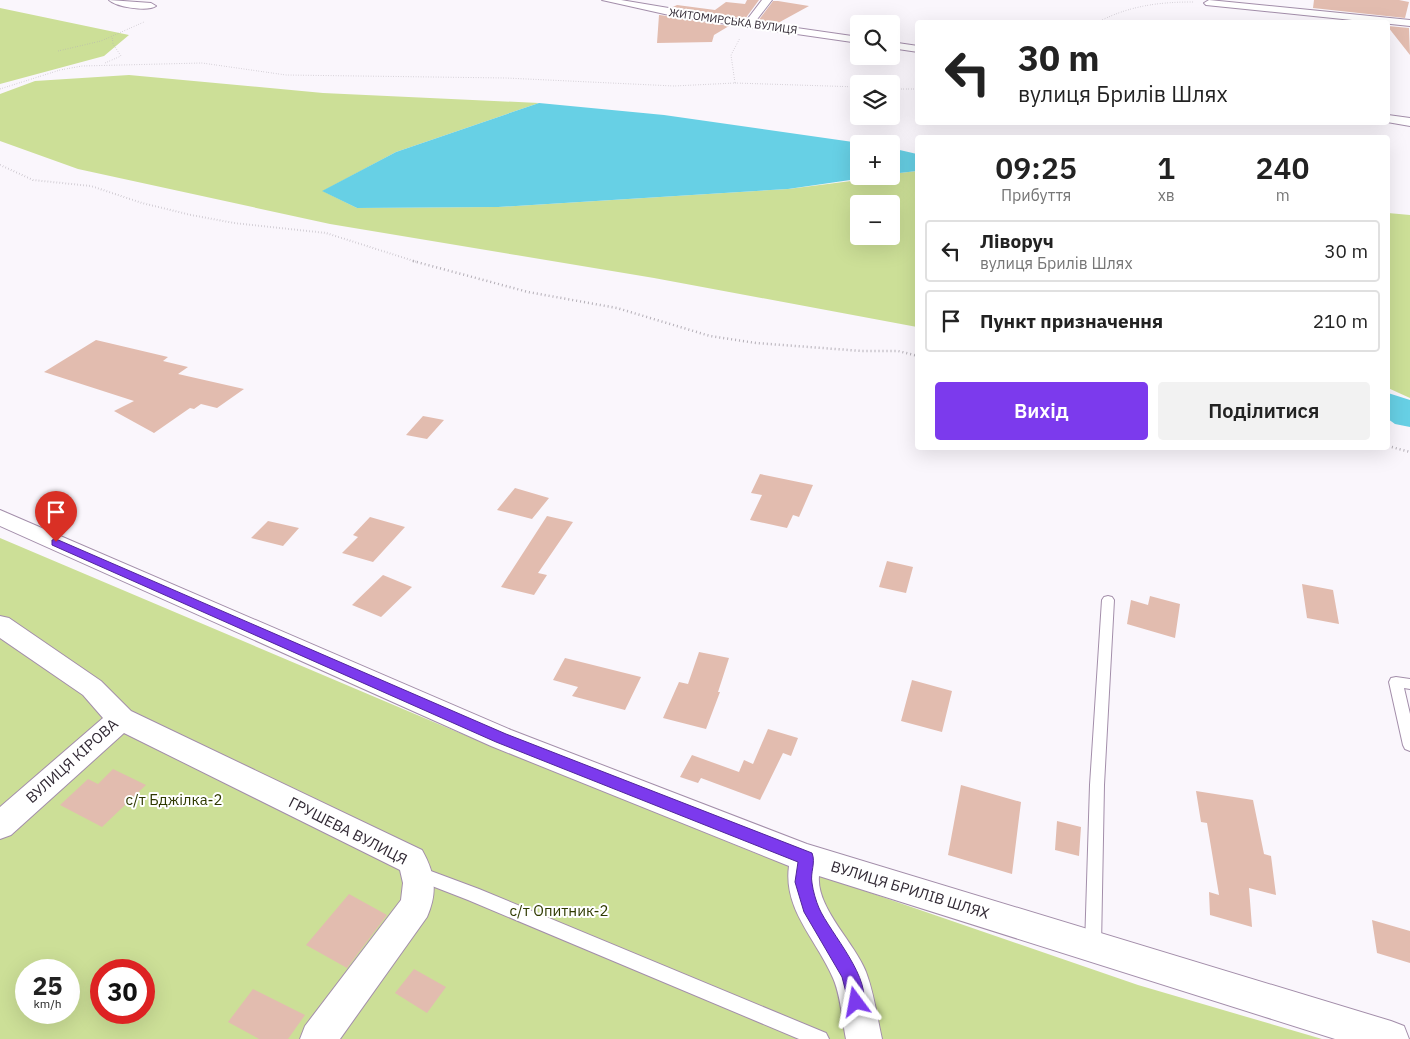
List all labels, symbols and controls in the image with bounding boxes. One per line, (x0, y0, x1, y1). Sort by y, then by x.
street label: ЖИТОМИРСЬКА ВУЛИЦЯ (668, 5, 798, 37)
map controls (850, 15, 900, 245)
button: search (850, 15, 900, 65)
text: 30 m (1018, 35, 1100, 81)
icon: left (935, 40, 1000, 105)
button: layers (850, 75, 900, 125)
text: вулиця Брилів Шлях (1018, 79, 1228, 108)
button: + (850, 135, 900, 185)
text: 09:25 (995, 148, 1077, 187)
text: 1 (1157, 148, 1175, 187)
text: 240 (1256, 148, 1310, 187)
text: Прибуття (1001, 185, 1071, 205)
text: хв (1158, 185, 1175, 205)
text: m (1276, 185, 1290, 205)
button: − (850, 195, 900, 245)
text: Ліворуч (980, 229, 1054, 253)
icon: left (937, 237, 965, 265)
text: 30 m (1324, 239, 1368, 263)
text: вулиця Брилів Шлях (980, 253, 1133, 273)
icon: arrive (937, 307, 965, 335)
text: Пункт призначення (980, 309, 1163, 333)
text: 210 m (1313, 309, 1368, 333)
button: Вихід (935, 382, 1148, 440)
button: Поділитися (1158, 382, 1370, 440)
pin (35, 491, 77, 542)
icon: arrive (42, 498, 70, 526)
street label: ВУЛИЦЯ КІРОВА (22, 714, 122, 807)
park label: с/т Бджілка-2 (125, 790, 223, 809)
street label: ГРУШЕВА ВУЛИЦЯ (286, 792, 411, 869)
street label: ВУЛИЦЯ БРИЛІВ ШЛЯХ (829, 856, 992, 923)
park label: с/т Опитник-2 (509, 901, 609, 920)
speed limit sign: 30 (90, 959, 155, 1024)
text: 25 (32, 969, 63, 1002)
position arrow (829, 975, 881, 1027)
text: km/h (33, 996, 62, 1011)

